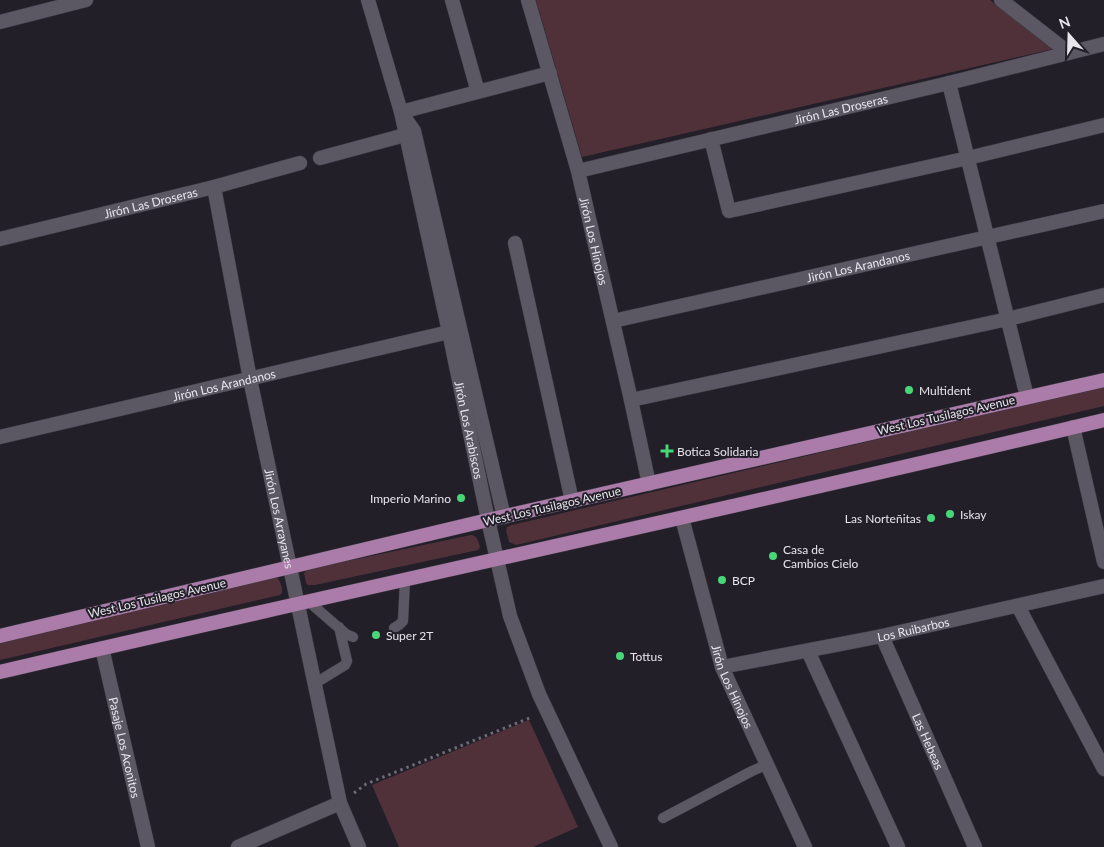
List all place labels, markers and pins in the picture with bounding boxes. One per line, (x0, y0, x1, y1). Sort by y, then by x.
place label: Multident (919, 383, 972, 398)
marker: Multident (903, 384, 915, 396)
place label: Botica Solidaria (677, 444, 758, 459)
marker: Botica Solidaria (661, 445, 673, 457)
place label: Imperio Marino (370, 491, 451, 506)
marker: Imperio Marino (455, 492, 467, 504)
place label: Iskay (960, 507, 987, 522)
marker: Iskay (944, 508, 956, 520)
place label: Las Norteñitas (845, 511, 921, 526)
marker: Las Norteñitas (925, 512, 937, 524)
place label: Casa de Cambios Cielo (783, 542, 859, 571)
marker: Casa de Cambios Cielo (767, 550, 779, 562)
place label: BCP (732, 573, 755, 588)
marker: BCP (716, 574, 728, 586)
place label: Super 2T (386, 628, 433, 643)
marker: Super 2T (370, 629, 382, 641)
place label: Tottus (630, 649, 662, 664)
marker: Tottus (614, 650, 626, 662)

